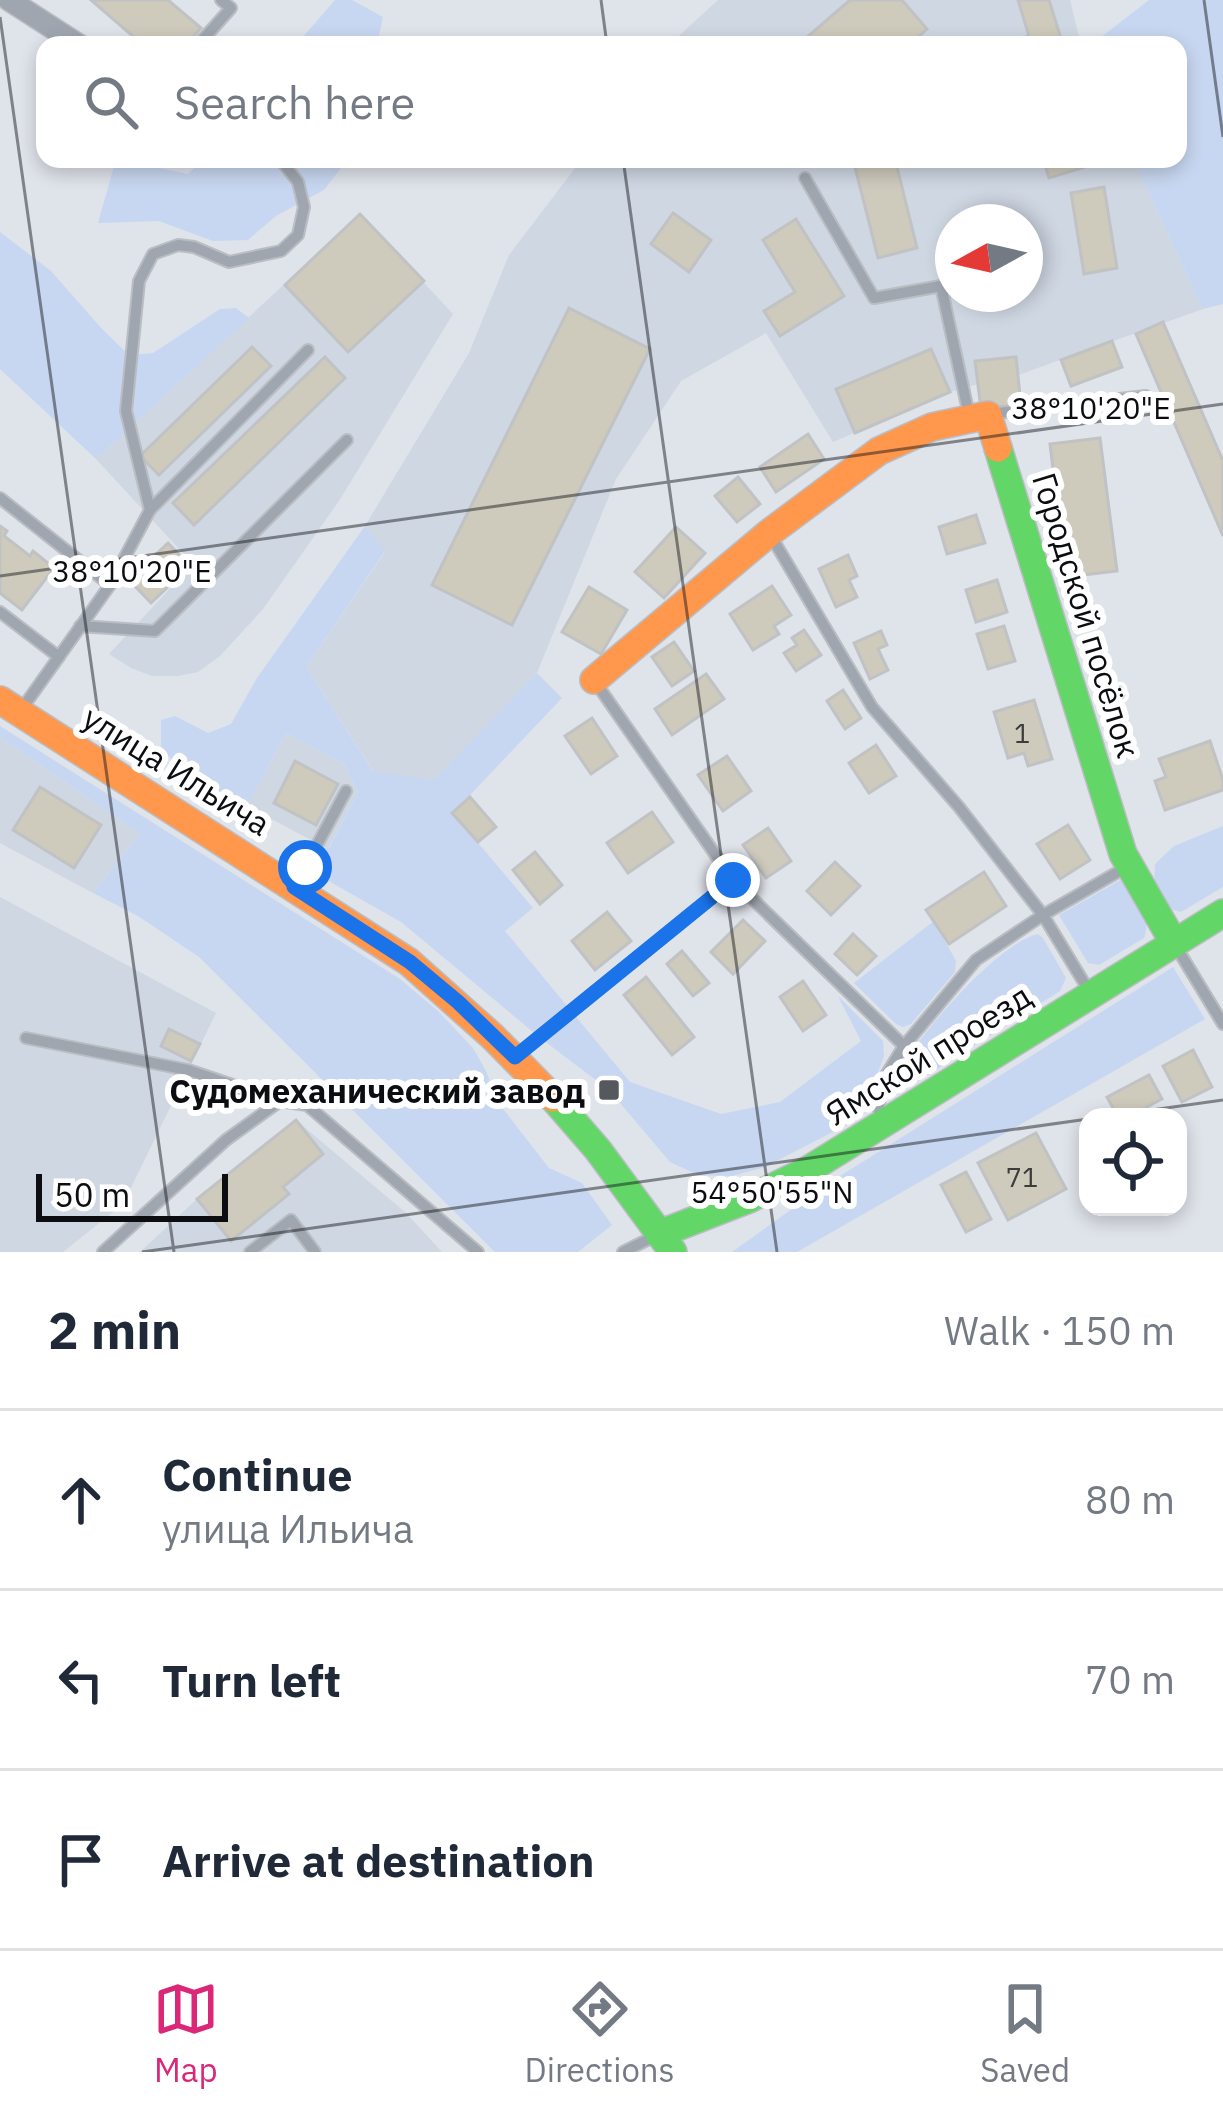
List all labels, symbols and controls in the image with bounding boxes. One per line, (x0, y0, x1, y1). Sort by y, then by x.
search box (36, 36, 1187, 168)
icon: search (78, 69, 144, 135)
text: Search here (174, 73, 415, 131)
north arrow (935, 204, 1043, 312)
text: 38°10'20"E (1011, 388, 1171, 427)
street label: Городской посёлок (1023, 467, 1151, 763)
text: 38°10'20"E (52, 551, 212, 590)
street label: улица Ильича (75, 695, 279, 845)
house number: 1 (1014, 715, 1030, 750)
route start (278, 840, 332, 894)
route end (706, 853, 760, 907)
street label: Ямской проезд (817, 974, 1039, 1134)
place label: Судомеханический завод (169, 1069, 585, 1112)
marker: Судомеханический завод (596, 1077, 622, 1103)
map controls (1079, 1108, 1187, 1216)
button: locate (1079, 1108, 1187, 1216)
house number: 71 (1006, 1159, 1038, 1194)
scale bar (36, 1168, 228, 1221)
text: 54°50'55"N (690, 1172, 854, 1211)
text: 50 m (54, 1173, 130, 1216)
text: 2 min (48, 1297, 181, 1363)
text: Walk · 150 m (944, 1305, 1175, 1356)
text: Continue (162, 1445, 353, 1503)
icon: ahead (48, 1467, 114, 1533)
text: 80 m (1085, 1474, 1175, 1525)
text: улица Ильича (162, 1503, 414, 1554)
icon: left (48, 1647, 114, 1713)
text: Turn left (162, 1651, 341, 1709)
text: 70 m (1085, 1654, 1175, 1705)
icon: arrive (48, 1827, 114, 1893)
text: Arrive at destination (162, 1831, 595, 1889)
tab: Map (153, 1976, 219, 2091)
tab: Directions (525, 1976, 675, 2091)
tab: Saved (980, 1976, 1070, 2091)

